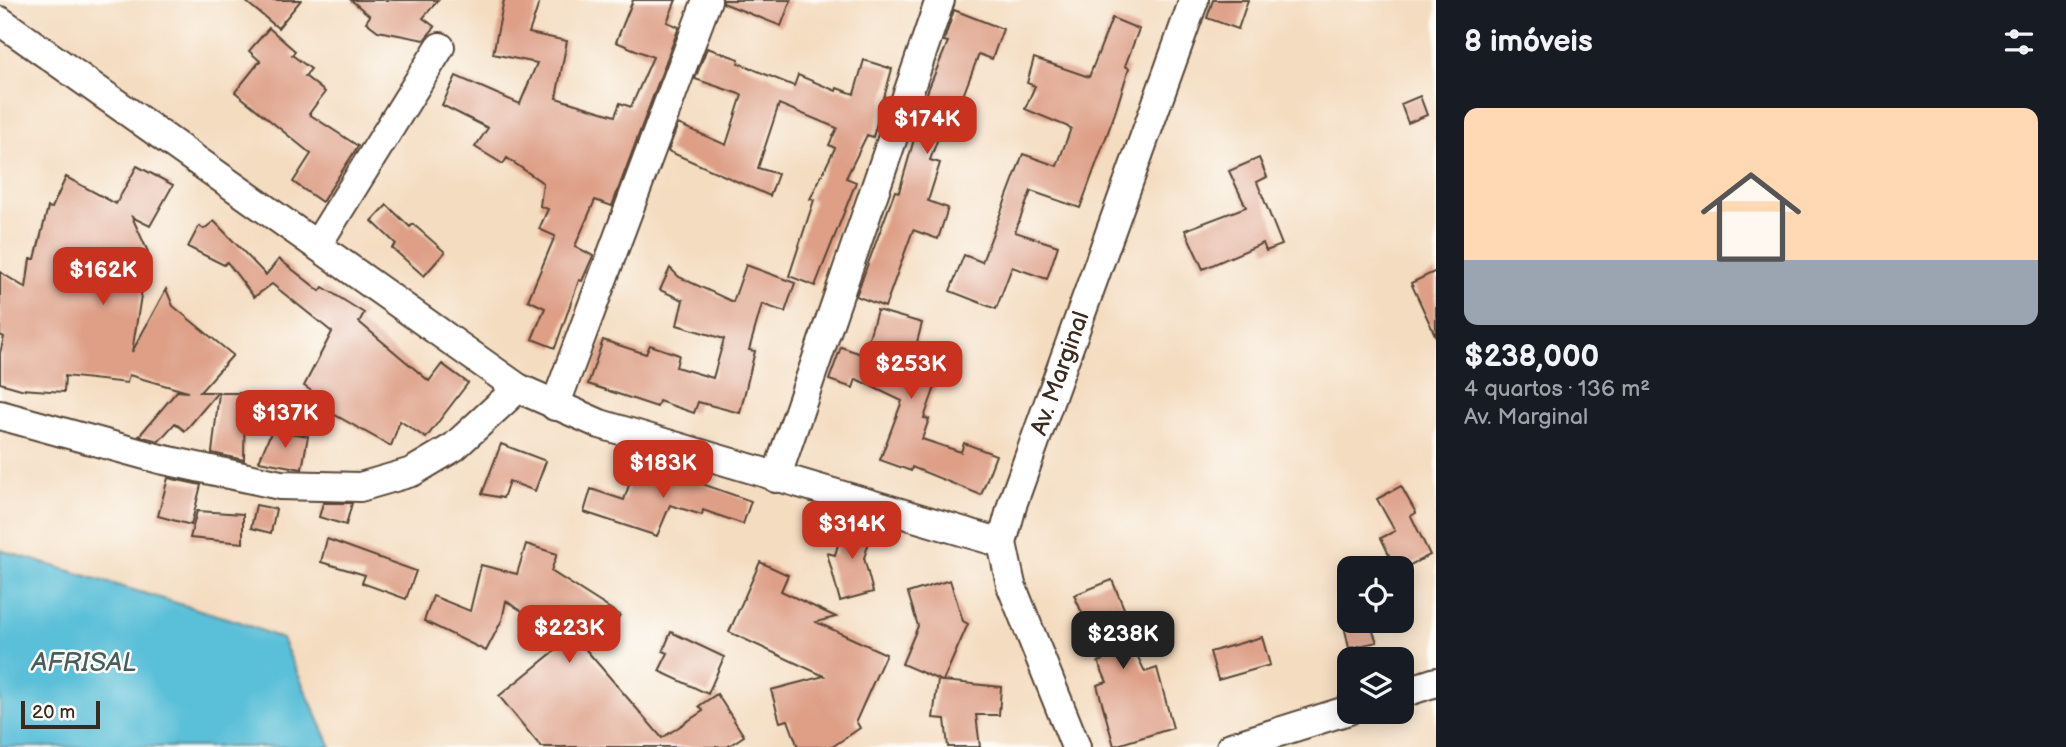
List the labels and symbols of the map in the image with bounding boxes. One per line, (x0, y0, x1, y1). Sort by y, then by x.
pin: $174K (878, 96, 976, 156)
pin: $162K (54, 247, 152, 307)
street label: Av. Marginal (1024, 307, 1095, 439)
pin: $253K (862, 342, 960, 401)
pin: $137K (236, 391, 334, 450)
pin: $183K (614, 440, 712, 500)
pin: $314K (803, 502, 901, 561)
pin: $223K (520, 606, 618, 665)
pin: $238K (1074, 612, 1172, 671)
water label: AFRISAL (29, 648, 137, 679)
scale bar (21, 698, 100, 730)

